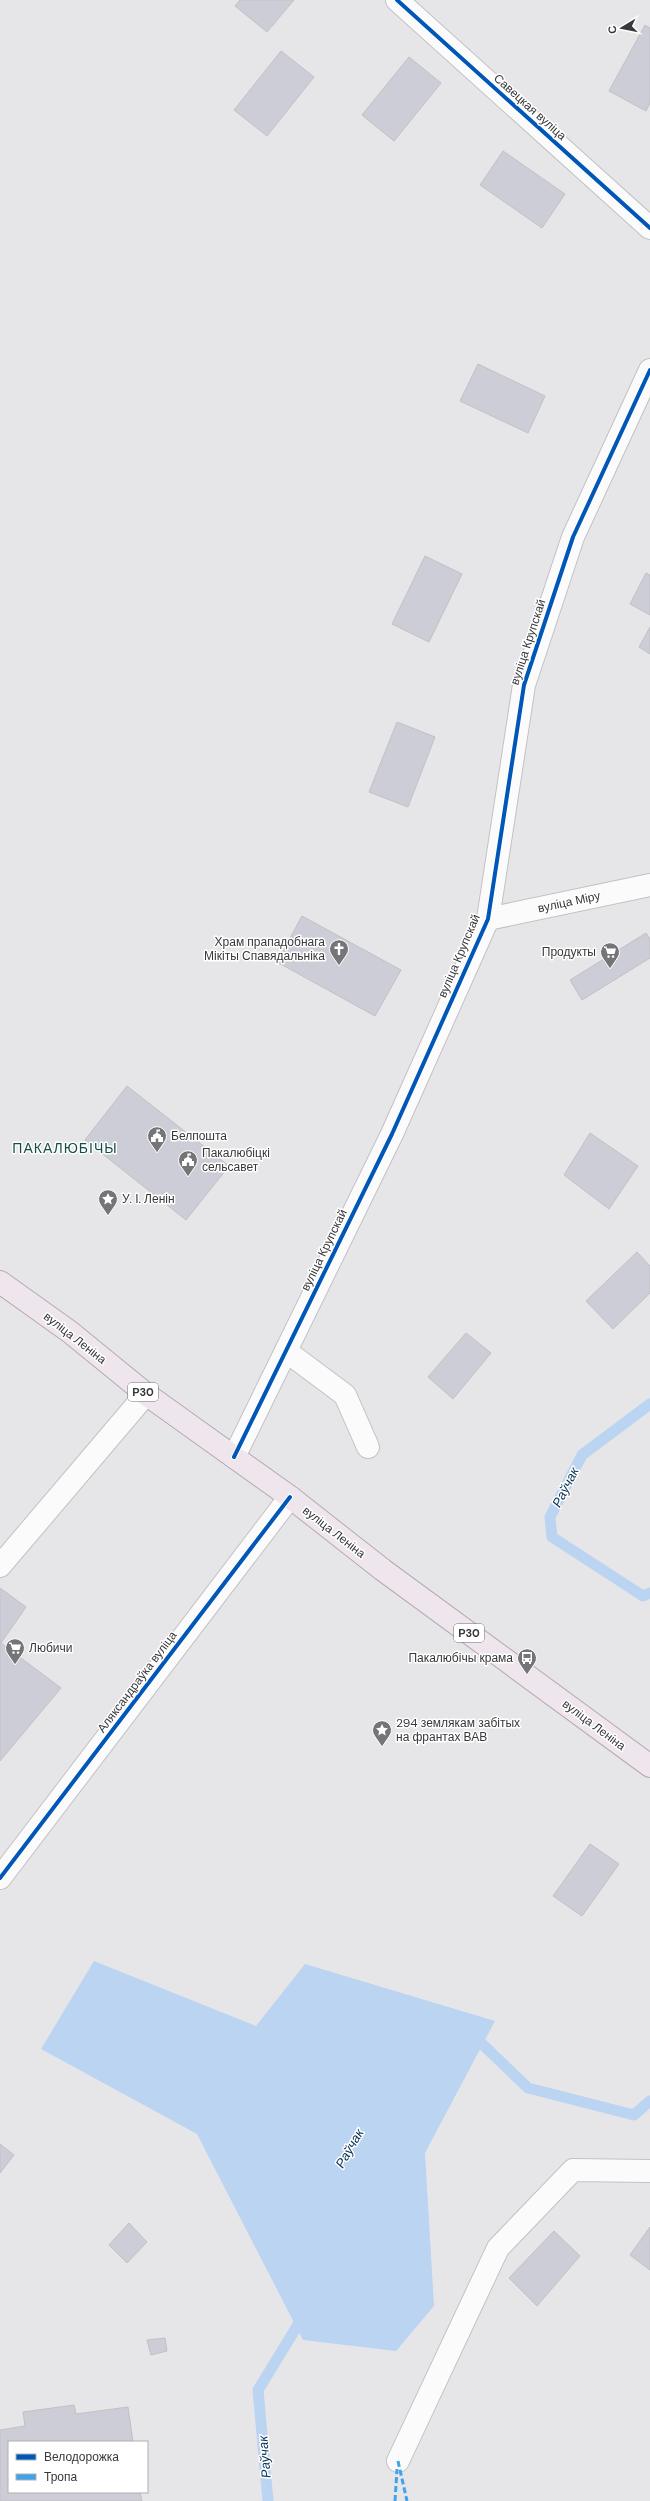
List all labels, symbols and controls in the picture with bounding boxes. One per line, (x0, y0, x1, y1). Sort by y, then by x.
north arrow (602, 8, 642, 48)
text: С (605, 25, 620, 35)
street label: Савецкая вуліца (490, 70, 570, 144)
street label: вуліца Крупскай (507, 597, 549, 687)
street label: вуліца Міру (536, 888, 602, 916)
street label: вуліца Крупскай (434, 912, 484, 1000)
place label: Храм прападобнага Мікіты Спавядальніка (204, 934, 325, 964)
church icon: Храм прападобнага Мікіты Спавядальніка (328, 938, 350, 966)
supermarket icon: Продукты (599, 941, 621, 969)
place label: Продукты (542, 944, 596, 960)
public building icon: Белпошта (146, 1125, 168, 1153)
place label: Белпошта (171, 1128, 227, 1144)
district label: ПАКАЛЮБІЧЫ (12, 1139, 118, 1157)
place label: Пакалюбіцкі сельсавет (202, 1145, 270, 1175)
public building icon: Пакалюбіцкі сельсавет (177, 1149, 199, 1177)
place icon: У. І. Ленін (97, 1188, 119, 1216)
place label: У. І. Ленін (122, 1191, 175, 1207)
street label: вуліца Крупскай (297, 1206, 351, 1294)
street label: вуліца Леніна (40, 1308, 110, 1368)
road number: Р30 (128, 1383, 158, 1401)
water label: Раўчак (548, 1464, 583, 1510)
street label: вуліца Леніна (299, 1502, 369, 1562)
road number: Р30 (454, 1624, 484, 1642)
street label: Аляксандраўка вуліца (94, 1628, 181, 1736)
supermarket icon: Любичи (4, 1637, 26, 1665)
place label: Любичи (29, 1640, 72, 1656)
bus stop icon: Пакалюбічы крама (516, 1647, 538, 1675)
place label: Пакалюбічы крама (408, 1650, 513, 1666)
street label: вуліца Леніна (559, 1696, 629, 1754)
place label: 294 землякам забітых на франтах ВАВ (396, 1715, 520, 1745)
place icon: 294 землякам забітых на франтах ВАВ (371, 1719, 393, 1747)
water label: Раўчак (331, 2125, 368, 2171)
water label: Раўчак (254, 2434, 275, 2479)
legend (8, 2441, 148, 2493)
text: Велодорожка (44, 2449, 119, 2465)
text: Тропа (44, 2469, 78, 2485)

